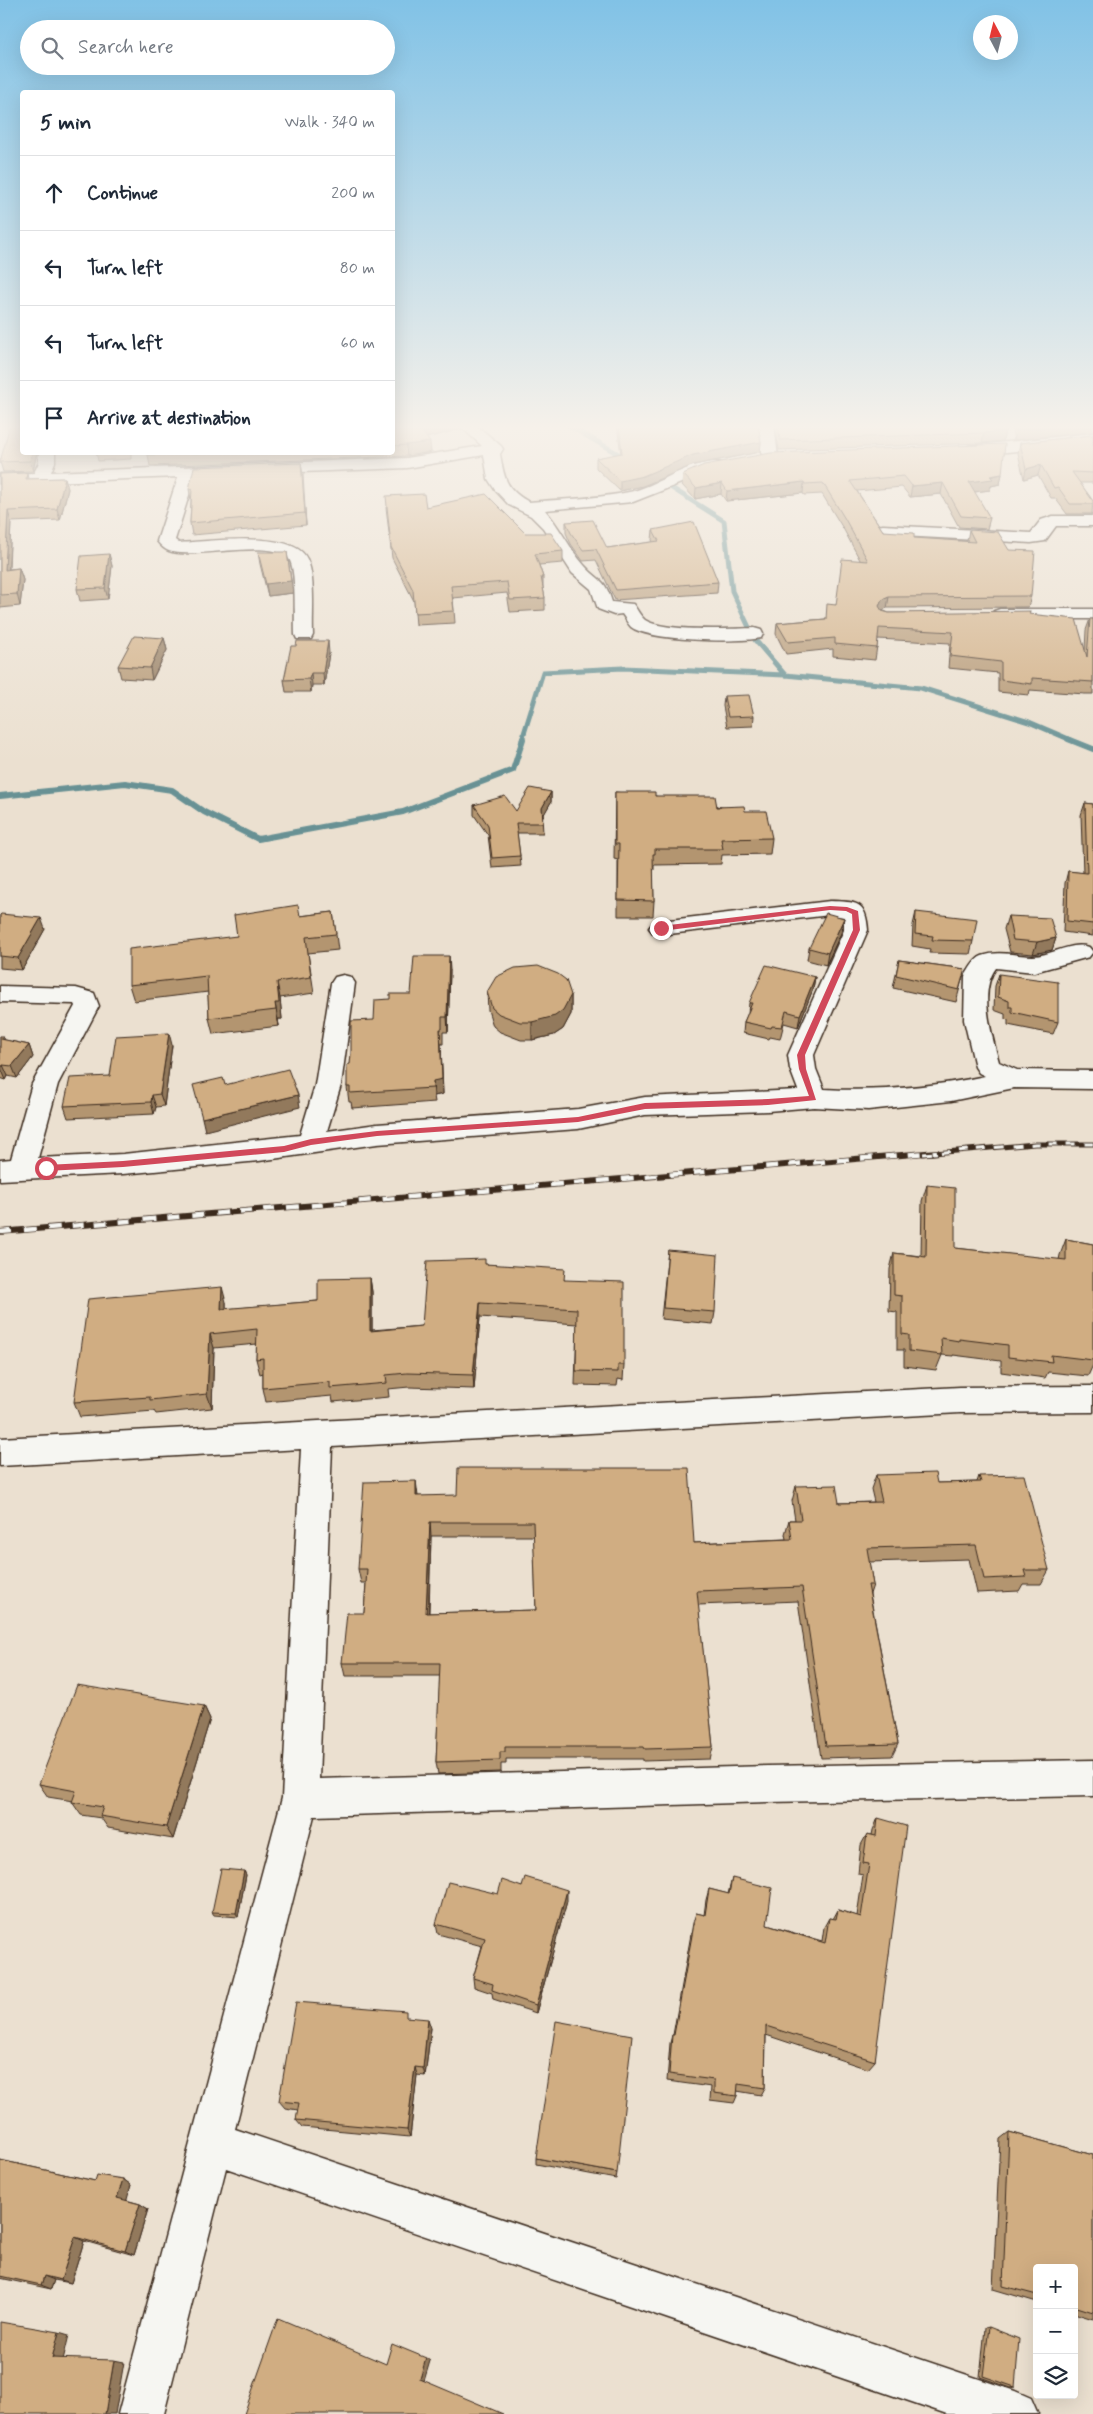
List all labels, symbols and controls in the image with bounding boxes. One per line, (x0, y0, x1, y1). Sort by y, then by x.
north arrow (973, 15, 1018, 60)
search box (20, 20, 395, 75)
icon: search (38, 34, 66, 62)
text: Search here (78, 35, 174, 60)
text: 5 min (40, 109, 92, 137)
text: Walk · 340 m (285, 112, 375, 133)
icon: ahead (40, 179, 68, 207)
text: Continue (87, 181, 158, 206)
text: 200 m (331, 183, 375, 204)
icon: left (40, 254, 68, 282)
text: Turn left (87, 256, 163, 281)
text: 80 m (340, 258, 375, 279)
icon: left (40, 329, 68, 357)
text: Turn left (87, 331, 163, 356)
text: 60 m (341, 333, 375, 354)
icon: arrive (40, 404, 68, 432)
text: Arrive at destination (87, 406, 251, 431)
route end (650, 917, 673, 940)
route start (35, 1157, 58, 1180)
map controls (1033, 2264, 1078, 2399)
button: + (1033, 2264, 1078, 2309)
button: − (1033, 2309, 1078, 2354)
button: layers (1033, 2354, 1078, 2399)

